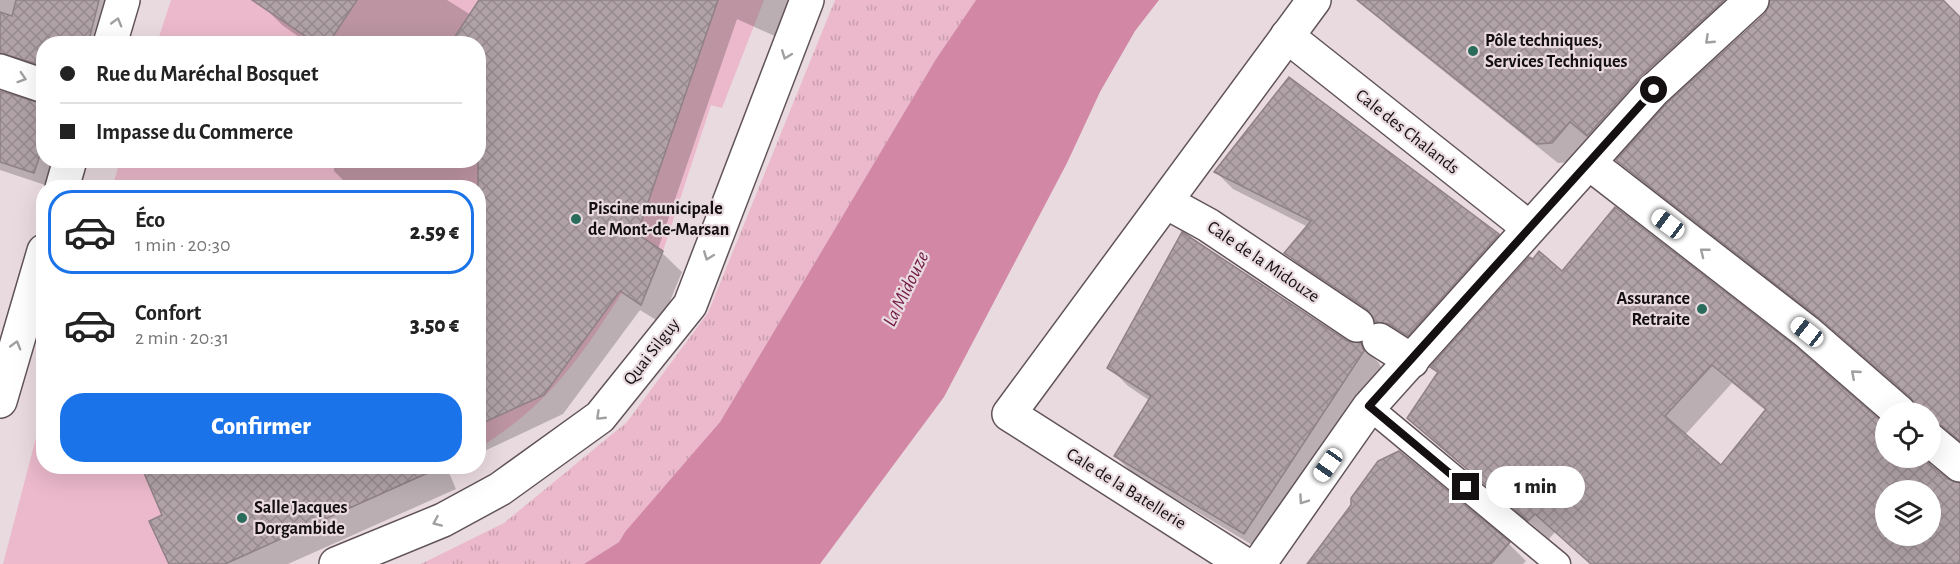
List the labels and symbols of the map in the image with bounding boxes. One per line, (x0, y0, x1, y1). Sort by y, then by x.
one-way arrow (110, 17, 122, 28)
place label: Pôle techniques, Services Techniques (1485, 32, 1628, 71)
one-way arrow (1706, 32, 1717, 43)
marker: Pôle techniques, Services Techniques (1466, 44, 1480, 58)
one-way arrow (780, 49, 793, 59)
one-way arrow (16, 71, 27, 84)
route start (1640, 76, 1667, 103)
street label: Cale des Chalands (1352, 86, 1462, 178)
place label: Piscine municipale de Mont-de-Marsan (588, 200, 729, 239)
car (1648, 206, 1688, 242)
marker: Piscine municipale de Mont-de-Marsan (569, 212, 583, 226)
street label: Cale de la Midouze (1204, 218, 1322, 306)
water label: La Midouze (879, 248, 933, 330)
one-way arrow (1699, 248, 1710, 259)
one-way arrow (703, 251, 716, 261)
place label: Assurance Retraite (1617, 290, 1690, 329)
marker: Assurance Retraite (1695, 302, 1709, 316)
car (1787, 314, 1827, 350)
street label: Quai Silguy (621, 315, 684, 389)
one-way arrow (9, 340, 21, 351)
one-way arrow (1852, 370, 1862, 381)
one-way arrow (596, 409, 606, 420)
street label: Cale de la Batellerie (1063, 445, 1189, 533)
car (1310, 445, 1346, 485)
callout: 1 min (1487, 466, 1586, 508)
route end (1452, 473, 1479, 500)
one-way arrow (1299, 493, 1310, 504)
place label: Salle Jacques Dorgambide (254, 499, 348, 538)
marker: Salle Jacques Dorgambide (235, 511, 249, 525)
one-way arrow (433, 515, 444, 527)

